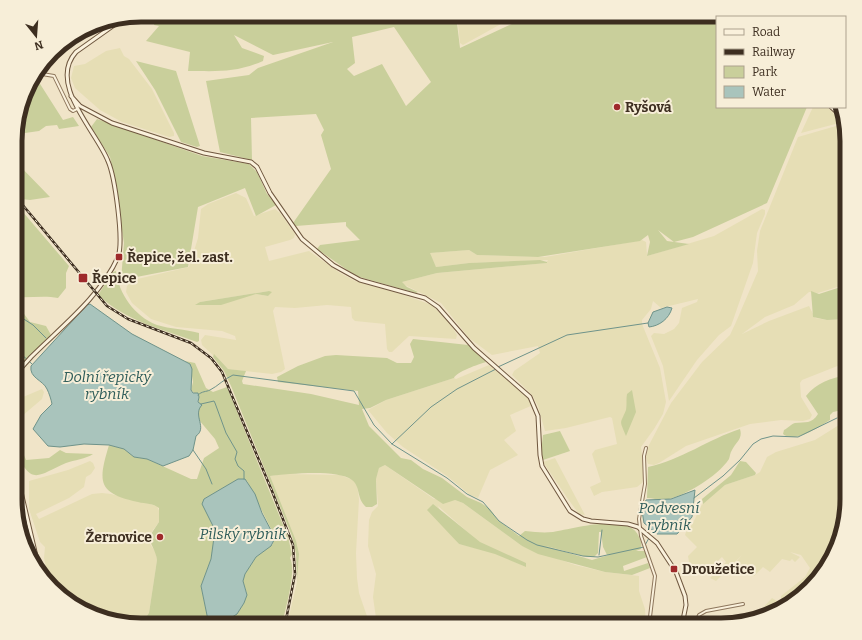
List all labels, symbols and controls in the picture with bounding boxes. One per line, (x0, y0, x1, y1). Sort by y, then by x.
north arrow (16, 16, 56, 56)
legend (716, 16, 846, 108)
text: Road (752, 25, 780, 39)
text: N (32, 38, 45, 53)
text: Railway (752, 45, 796, 59)
text: Park (752, 65, 778, 79)
text: Water (752, 85, 787, 99)
place label: Ryšová (625, 99, 672, 116)
marker: Ryšová (612, 102, 622, 112)
place label: Řepice, žel. zast. (127, 248, 233, 266)
marker: Řepice, žel. zast. (114, 252, 124, 262)
place label: Řepice (92, 269, 137, 287)
marker: Řepice (77, 272, 89, 284)
water label: Dolní řepický rybník (63, 368, 152, 403)
water label: Podvesní rybník (639, 499, 701, 534)
water label: Pilský rybník (200, 525, 287, 543)
place label: Žernovice (86, 528, 152, 546)
marker: Žernovice (155, 532, 165, 542)
place label: Droužetice (682, 561, 755, 578)
marker: Droužetice (669, 564, 679, 574)

